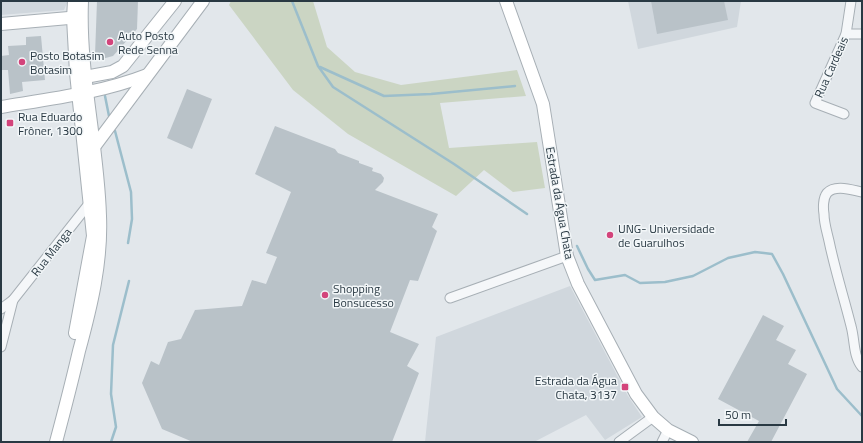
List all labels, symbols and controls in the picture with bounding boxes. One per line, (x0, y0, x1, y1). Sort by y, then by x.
place label: Auto Posto Rede Senna (118, 26, 178, 59)
street label: Rua Cardeais (809, 33, 853, 101)
marker: Auto Posto Rede Senna (105, 37, 115, 47)
place label: Posto Botasim Botasim (30, 46, 104, 79)
marker: Posto Botasim Botasim (17, 57, 27, 67)
place label: Rua Eduardo Frôner, 1300 (18, 107, 83, 140)
marker: Rua Eduardo Frôner, 1300 (5, 118, 15, 128)
street label: Estrada da Água Chata (541, 145, 579, 261)
place label: UNG- Universidade de Guarulhos (618, 219, 715, 252)
street label: Rua Manga (26, 224, 76, 280)
marker: UNG- Universidade de Guarulhos (605, 230, 615, 240)
place label: Shopping Bonsucesso (333, 279, 394, 312)
marker: Shopping Bonsucesso (320, 290, 330, 300)
place label: Estrada da Água Chata, 3137 (535, 371, 617, 404)
marker: Estrada da Água Chata, 3137 (620, 382, 630, 392)
scale bar (719, 401, 786, 427)
text: 50 m (725, 405, 751, 424)

